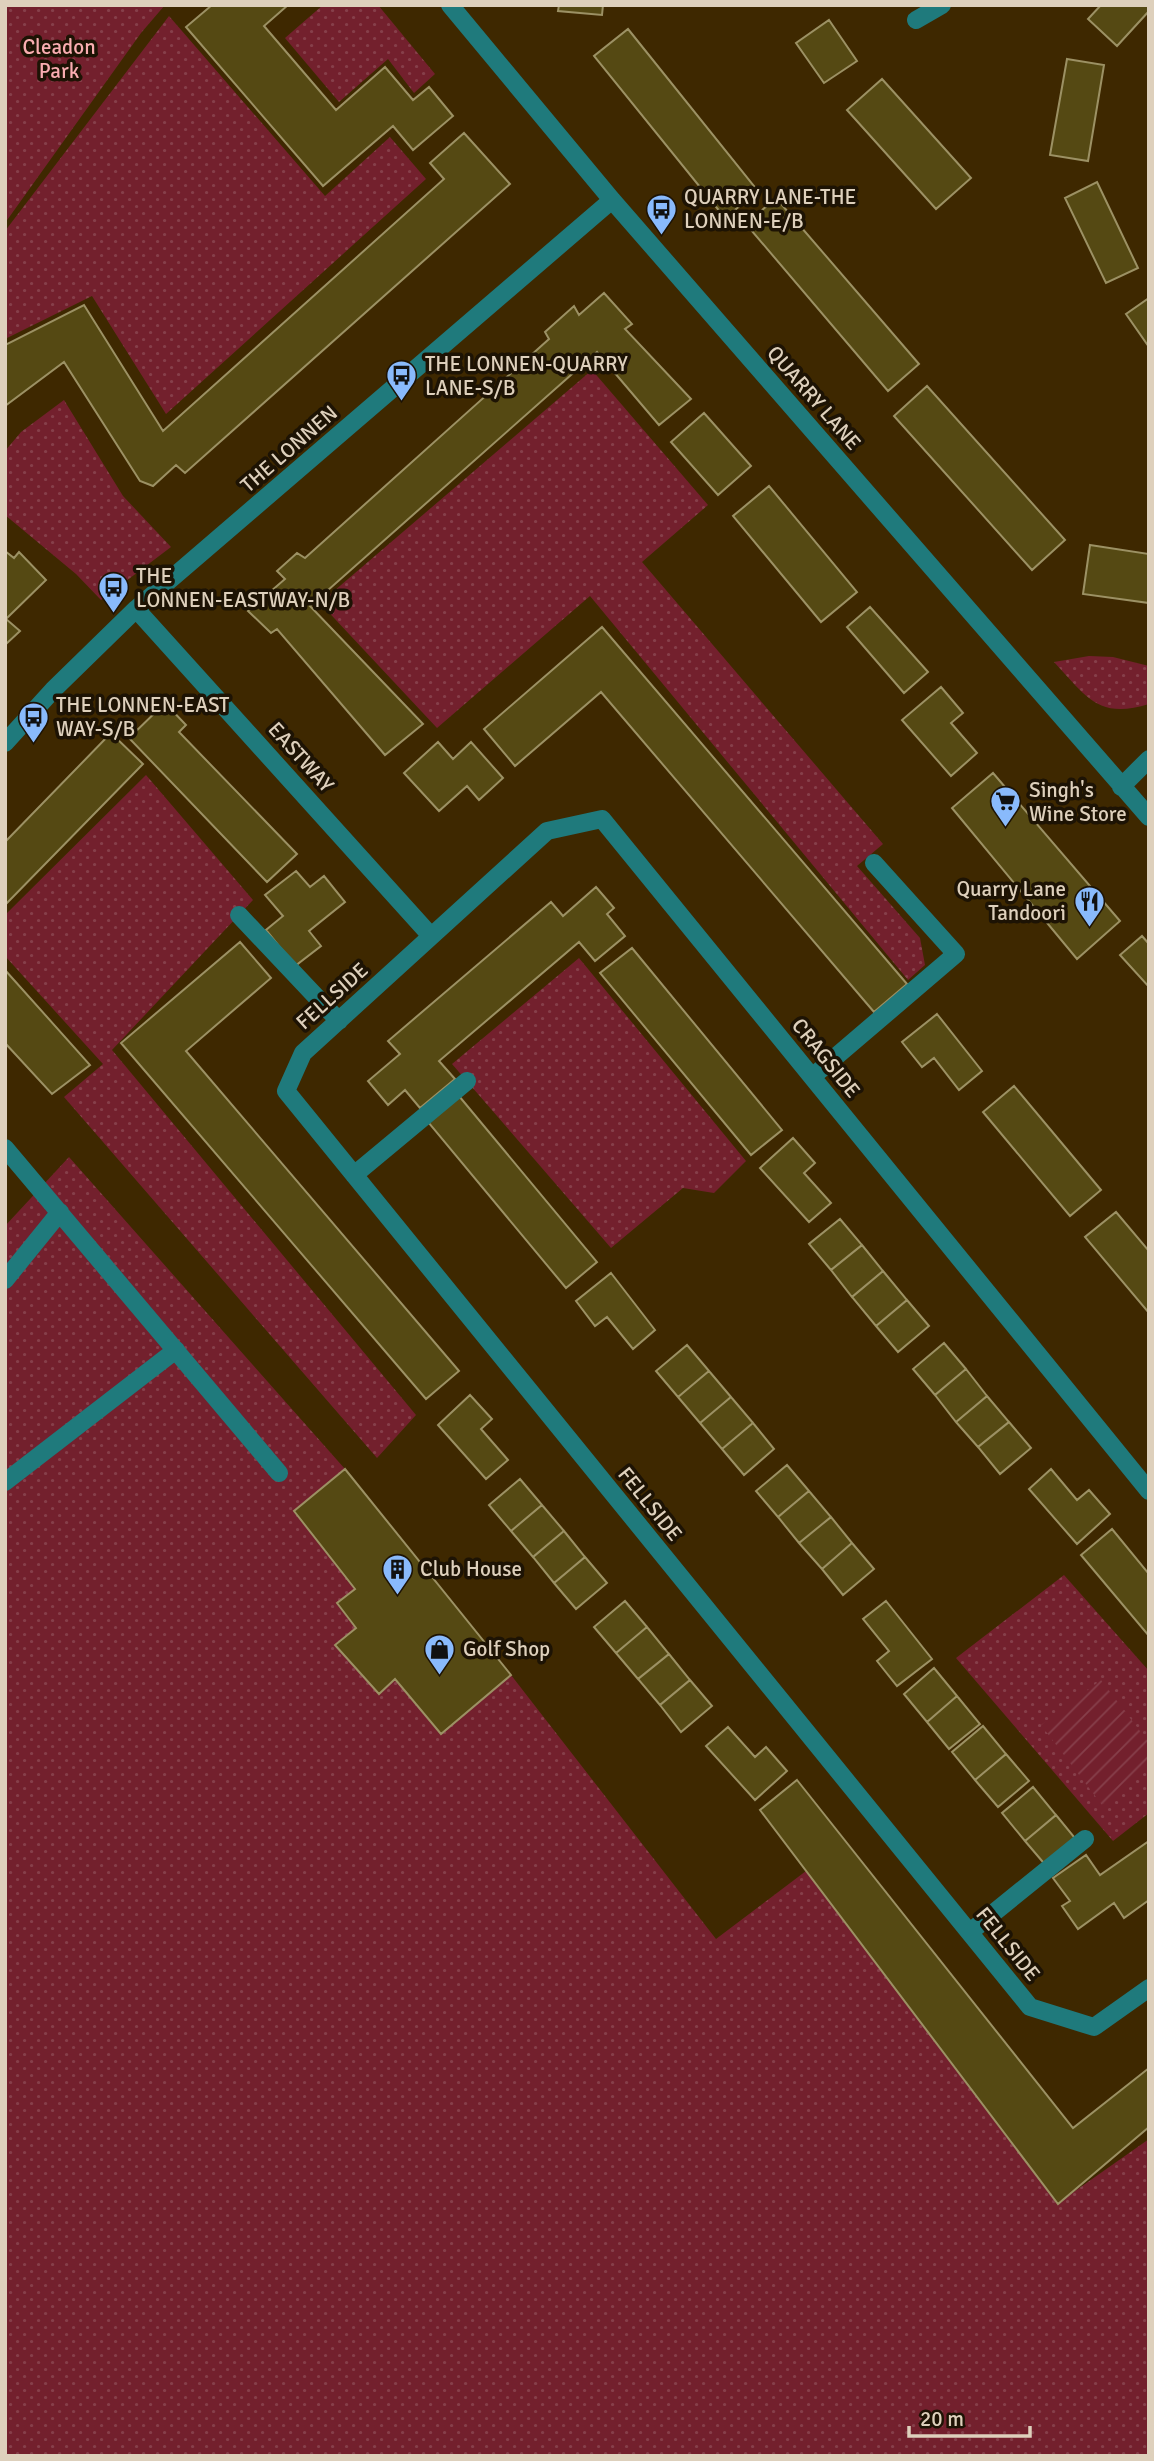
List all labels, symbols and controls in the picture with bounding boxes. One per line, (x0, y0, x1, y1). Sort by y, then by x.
park label: Cleadon Park (22, 34, 96, 84)
place label: QUARRY LANE-THE LONNEN-E/B (684, 184, 856, 234)
bus stop icon: QUARRY LANE-THE LONNEN-E/B (644, 192, 678, 236)
street label: QUARRY LANE (762, 340, 866, 456)
place label: THE LONNEN-QUARRY LANE-S/B (425, 351, 628, 401)
bus stop icon: THE LONNEN-QUARRY LANE-S/B (385, 359, 419, 403)
street label: THE LONNEN (235, 400, 343, 498)
place label: THE LONNEN-EASTWAY-N/B (136, 563, 350, 613)
bus stop icon: THE LONNEN-EASTWAY-N/B (96, 571, 130, 615)
place label: THE LONNEN-EAST WAY-S/B (56, 692, 230, 742)
bus stop icon: THE LONNEN-EAST WAY-S/B (16, 700, 50, 744)
street label: EASTWAY (263, 716, 340, 798)
place label: Singh's Wine Store (1029, 777, 1127, 827)
supermarket icon: Singh's Wine Store (989, 785, 1023, 829)
place label: Quarry Lane Tandoori (956, 876, 1066, 926)
restaurant icon: Quarry Lane Tandoori (1072, 884, 1106, 928)
street label: FELLSIDE (291, 957, 373, 1035)
street label: CRAGSIDE (786, 1013, 866, 1103)
street label: FELLSIDE (612, 1462, 688, 1546)
building icon: Club House (380, 1552, 414, 1596)
place label: Club House (420, 1556, 522, 1582)
shop icon: Golf Shop (423, 1632, 457, 1676)
place label: Golf Shop (463, 1636, 550, 1662)
street label: FELLSIDE (970, 1902, 1046, 1986)
scale bar (909, 2394, 1030, 2438)
text: 20 m (920, 2406, 964, 2432)

